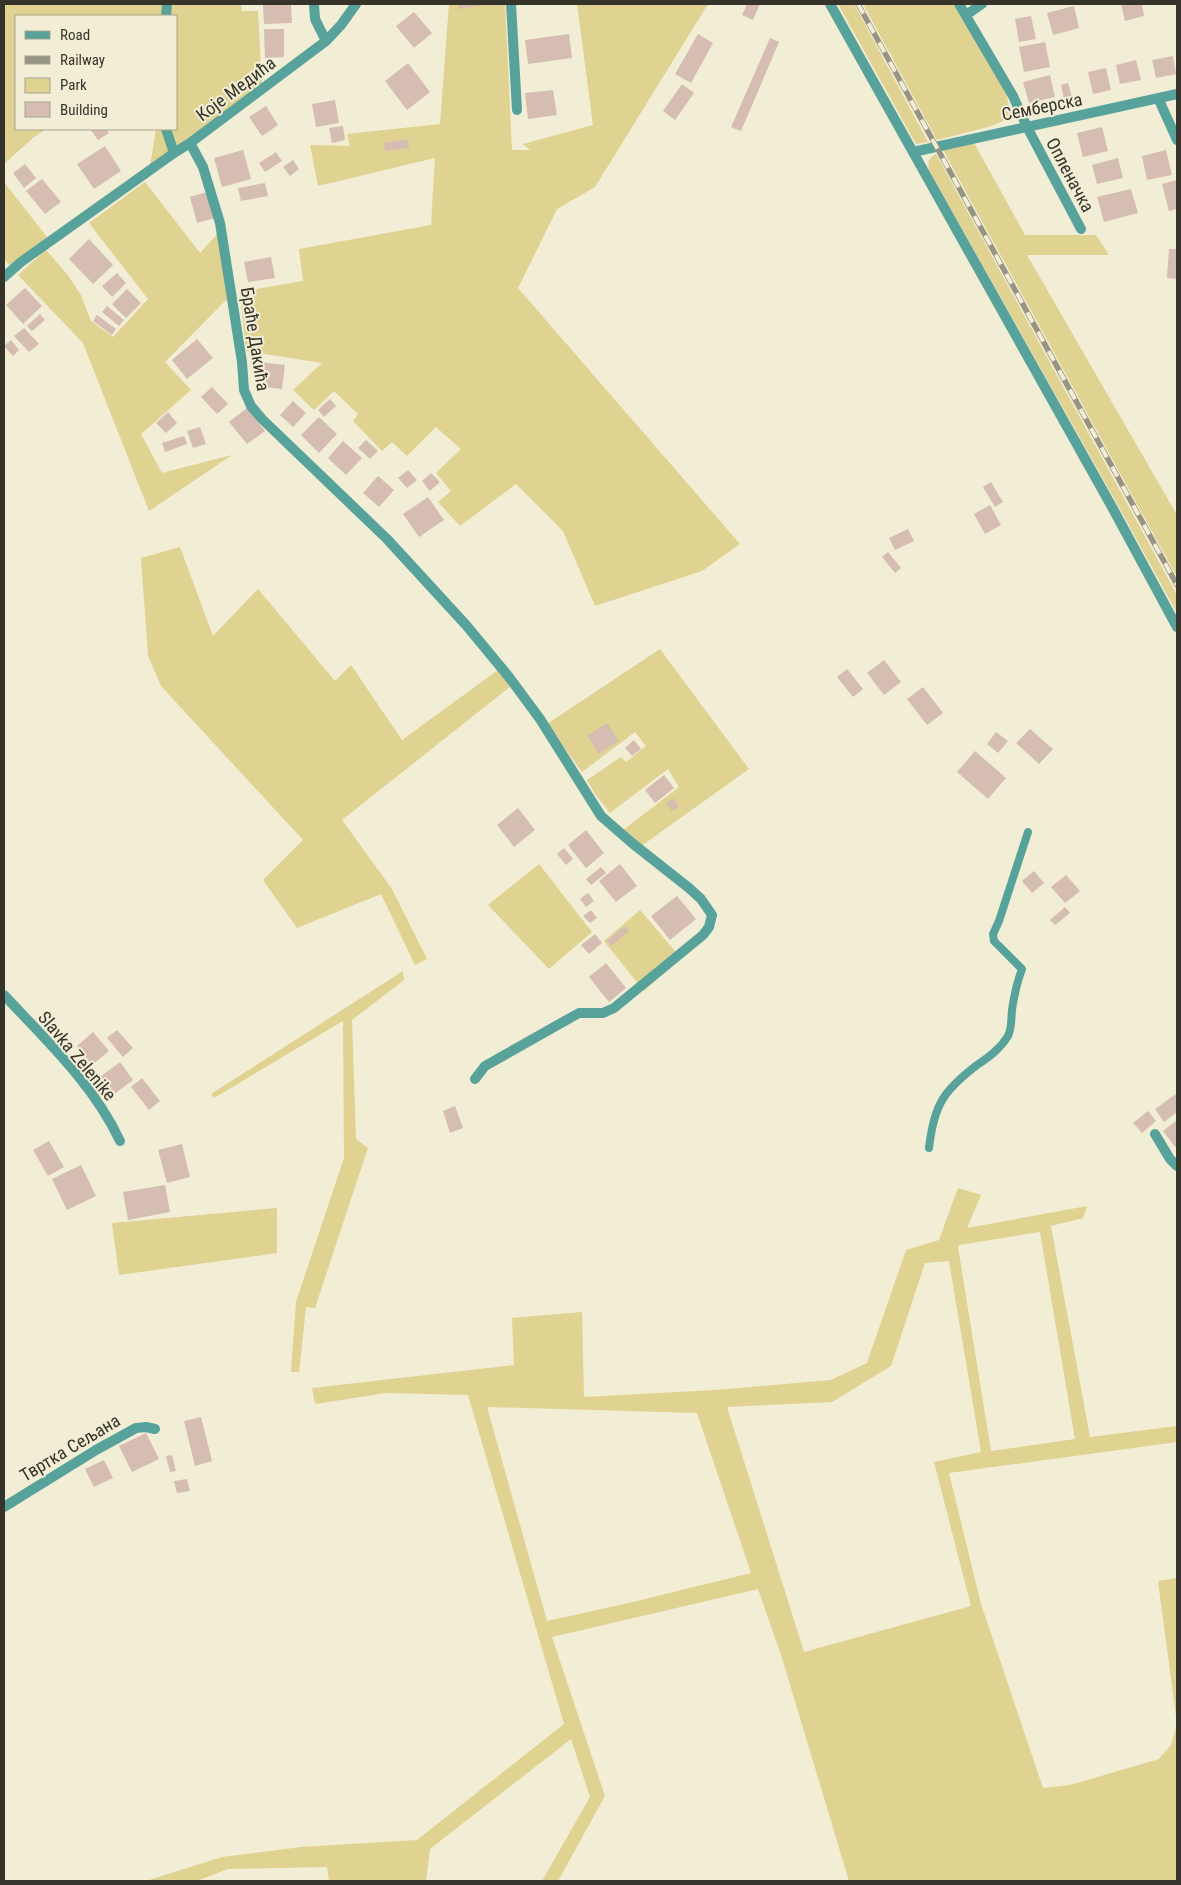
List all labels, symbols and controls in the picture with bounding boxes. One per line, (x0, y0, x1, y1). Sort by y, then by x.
legend (15, 15, 178, 130)
text: Road (60, 26, 90, 44)
text: Railway (60, 51, 105, 69)
street label: Које Медића (192, 52, 280, 125)
text: Park (60, 76, 87, 94)
street label: Семберска (1000, 88, 1084, 125)
text: Building (60, 101, 108, 119)
street label: Опленачка (1042, 134, 1099, 216)
street label: Браће Дакића (237, 285, 274, 392)
street label: Slavka Zelenike (34, 1007, 121, 1105)
street label: Твртка Сељана (16, 1409, 124, 1486)

